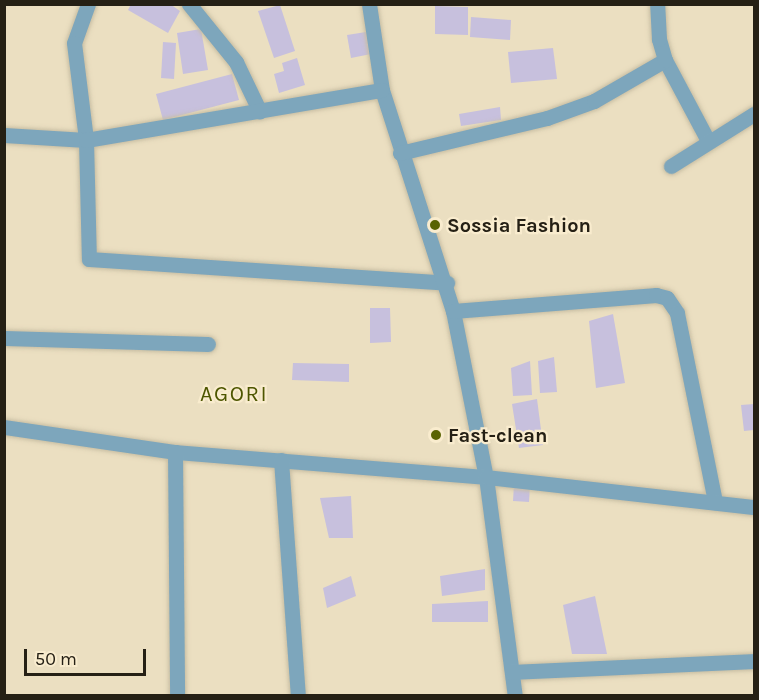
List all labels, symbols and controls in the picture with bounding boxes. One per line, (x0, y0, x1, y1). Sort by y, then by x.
place label: Sossia Fashion (447, 213, 591, 237)
marker: Sossia Fashion (428, 218, 442, 232)
district label: AGORI (200, 382, 268, 408)
place label: Fast-clean (448, 423, 547, 447)
marker: Fast-clean (429, 428, 443, 442)
scale bar (27, 637, 148, 675)
text: 50 m (35, 648, 77, 670)

